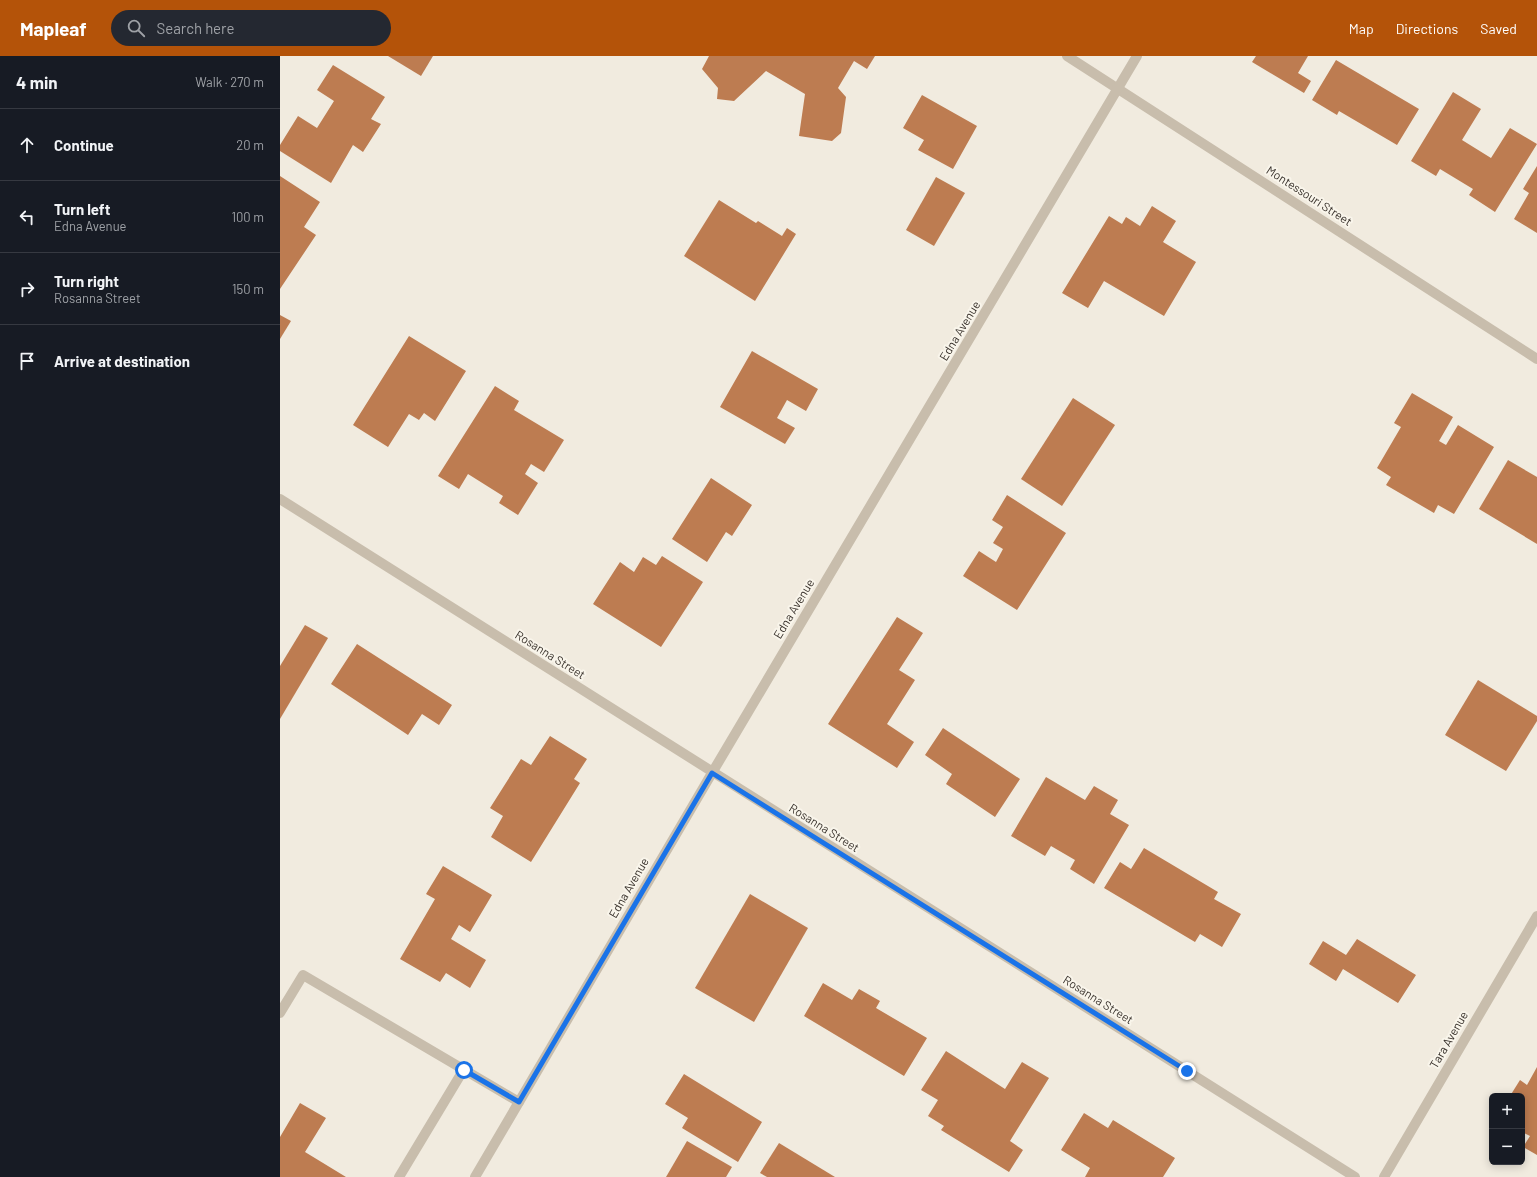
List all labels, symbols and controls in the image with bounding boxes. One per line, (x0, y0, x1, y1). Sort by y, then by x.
search box (111, 10, 391, 46)
text: Mapleaf (20, 17, 87, 40)
icon: search (125, 17, 147, 39)
text: Search here (157, 19, 235, 37)
text: Map (1349, 20, 1374, 37)
text: Directions (1396, 20, 1458, 37)
text: Saved (1480, 20, 1517, 37)
text: 4 min (16, 72, 58, 92)
text: Walk · 270 m (195, 74, 264, 90)
icon: ahead (16, 134, 38, 156)
text: Continue (54, 136, 114, 154)
text: 20 m (236, 137, 264, 153)
street label: Montessouri Street (1264, 162, 1355, 228)
text: Turn left (54, 200, 110, 218)
icon: left (16, 206, 38, 228)
text: 100 m (231, 209, 264, 225)
text: Edna Avenue (54, 218, 127, 234)
text: Turn right (54, 272, 119, 290)
icon: right (16, 278, 38, 300)
text: 150 m (232, 281, 264, 297)
text: Rosanna Street (54, 290, 141, 306)
street label: Edna Avenue (936, 298, 982, 363)
icon: arrive (16, 350, 38, 372)
text: Arrive at destination (54, 352, 190, 370)
street label: Edna Avenue (770, 576, 816, 641)
street label: Rosanna Street (513, 627, 588, 681)
street label: Rosanna Street (787, 800, 862, 854)
street label: Edna Avenue (605, 855, 651, 920)
street label: Rosanna Street (1061, 972, 1136, 1026)
street label: Tara Avenue (1426, 1008, 1470, 1071)
route start (455, 1061, 473, 1079)
route end (1178, 1062, 1196, 1080)
map controls (1489, 1093, 1525, 1165)
button: + (1489, 1093, 1525, 1129)
button: − (1489, 1129, 1525, 1165)

